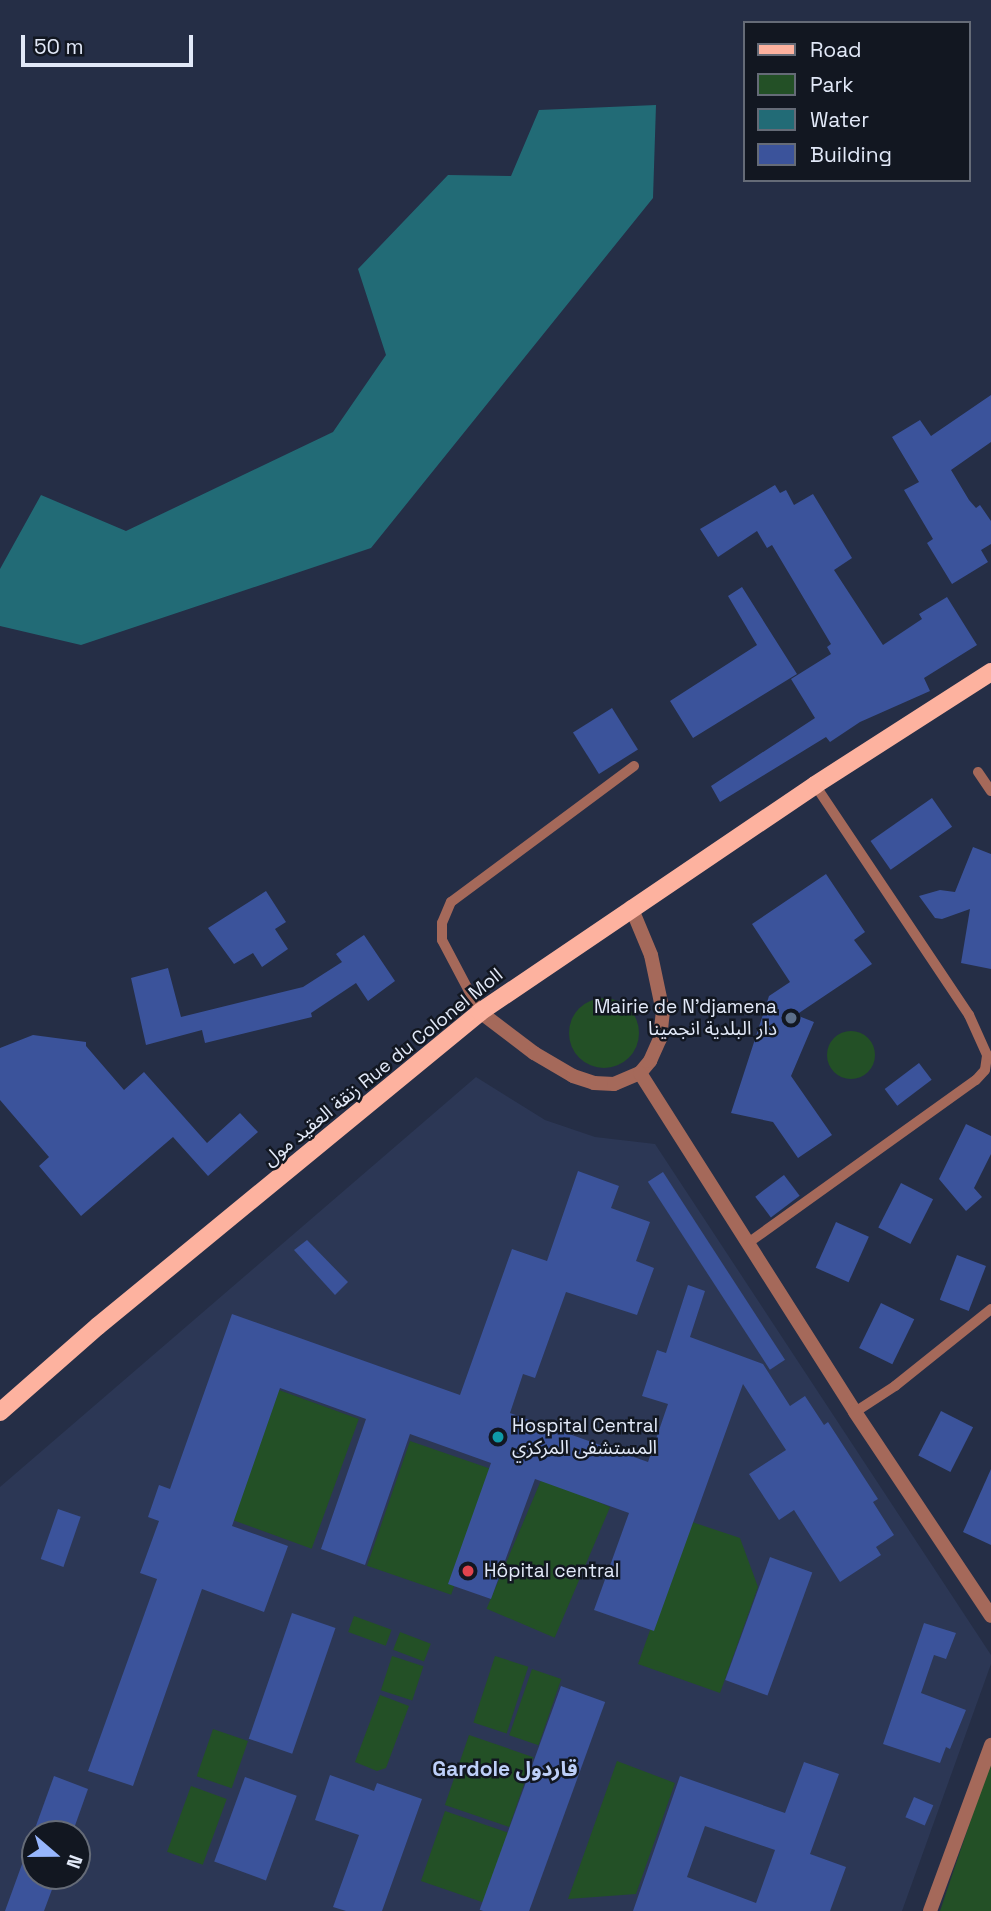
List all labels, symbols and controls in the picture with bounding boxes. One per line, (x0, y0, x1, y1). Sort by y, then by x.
scale bar (24, 21, 196, 65)
legend (743, 21, 970, 182)
text: 50 m (34, 33, 84, 60)
text: Road (810, 36, 862, 63)
text: Park (810, 71, 854, 98)
text: Water (810, 106, 869, 133)
text: Building (810, 141, 892, 168)
street label: زنقة العقيد مول Rue du Colonel Moll (259, 963, 507, 1171)
place label: Mairie de N'djamena دار البلدية انجمينا (594, 996, 777, 1040)
marker: Mairie de N'djamena دار البلدية انجمينا (783, 1010, 799, 1026)
place label: Hospital Central المستشفى المركزي (512, 1415, 658, 1459)
marker: Hospital Central المستشفى المركزي (490, 1429, 506, 1445)
place label: Hôpital central (484, 1560, 619, 1582)
marker: Hôpital central (458, 1561, 478, 1581)
district label: Gardole قاردول (432, 1756, 578, 1782)
north arrow (21, 1820, 91, 1890)
text: N (60, 1851, 88, 1872)

